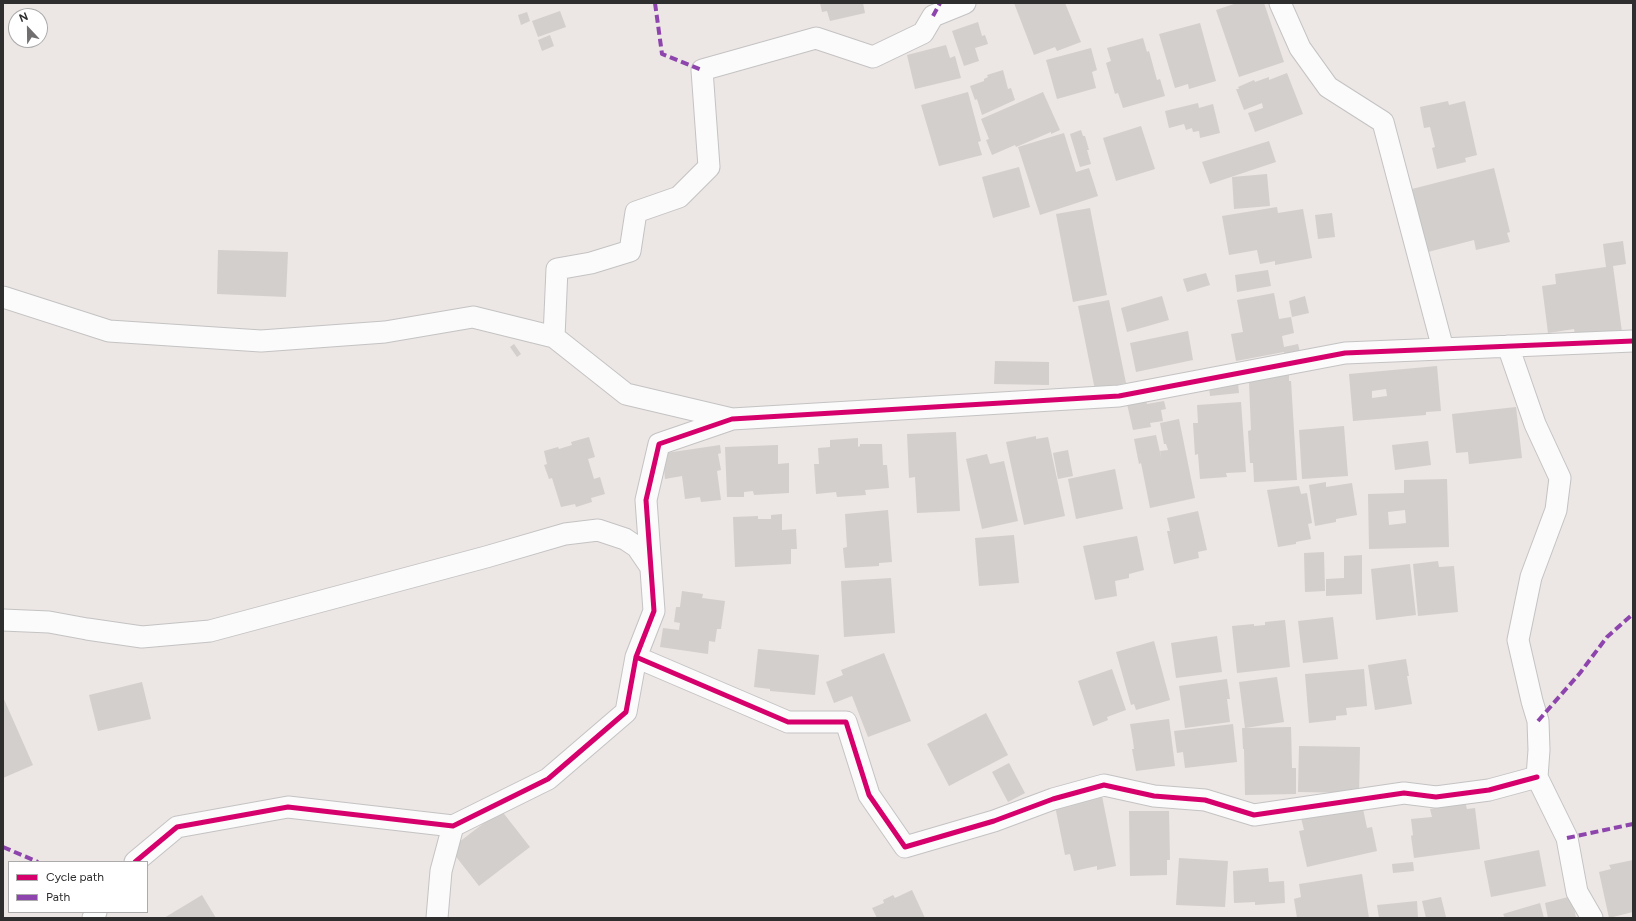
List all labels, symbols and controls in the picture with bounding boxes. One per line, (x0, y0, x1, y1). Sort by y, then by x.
north arrow (8, 8, 48, 48)
text: N (17, 10, 30, 25)
legend (8, 861, 148, 913)
text: Cycle path (46, 870, 104, 884)
text: Path (46, 890, 70, 904)

